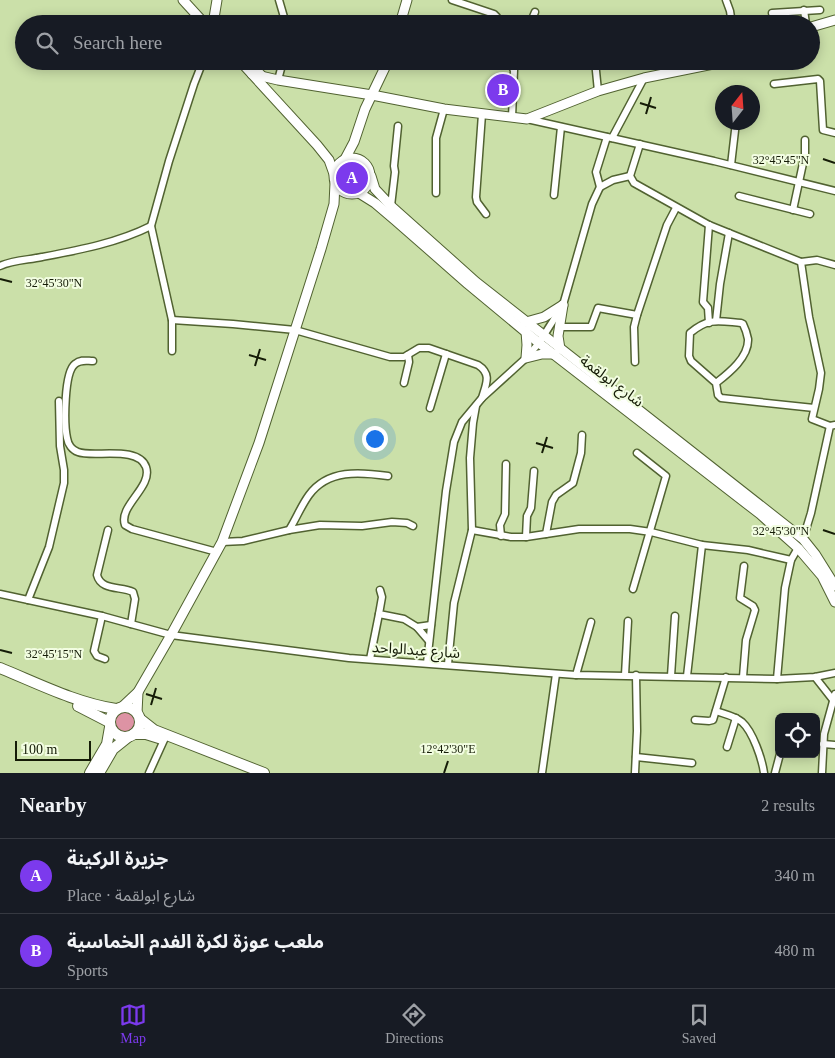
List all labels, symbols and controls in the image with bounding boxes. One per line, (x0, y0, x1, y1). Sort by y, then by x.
search box (15, 15, 820, 70)
icon: search (33, 29, 61, 57)
text: Search here (73, 32, 162, 53)
pin: B (487, 71, 519, 109)
north arrow (715, 85, 760, 130)
text: 32°45'45"N (753, 153, 810, 167)
pin: A (336, 159, 368, 197)
text: 32°45'30"N (26, 276, 83, 290)
street label: شارع ابولقمة (575, 352, 647, 413)
your location (362, 426, 388, 452)
text: 32°45'30"N (753, 524, 810, 538)
street label: شارع عبدالواحد (371, 639, 461, 665)
text: 32°45'15"N (26, 647, 83, 661)
map controls (775, 713, 820, 758)
button: locate (775, 713, 820, 758)
scale bar (15, 738, 91, 761)
text: 100 m (22, 742, 57, 757)
text: 12°42'30"E (420, 742, 476, 756)
text: Nearby (20, 793, 87, 817)
text: 2 results (761, 797, 815, 814)
text: جزيرة الركينة (67, 848, 168, 869)
text: A (30, 867, 42, 884)
text: 340 m (775, 867, 815, 884)
text: Place · شارع ابولقمة (67, 887, 195, 904)
text: ملعب عوزة لكرة الفدم الخماسية (67, 931, 324, 952)
text: B (31, 942, 41, 959)
text: 480 m (775, 942, 815, 959)
text: Sports (67, 962, 108, 979)
tab: Map (119, 1001, 147, 1047)
tab: Directions (385, 1001, 444, 1047)
tab: Saved (682, 1001, 716, 1047)

